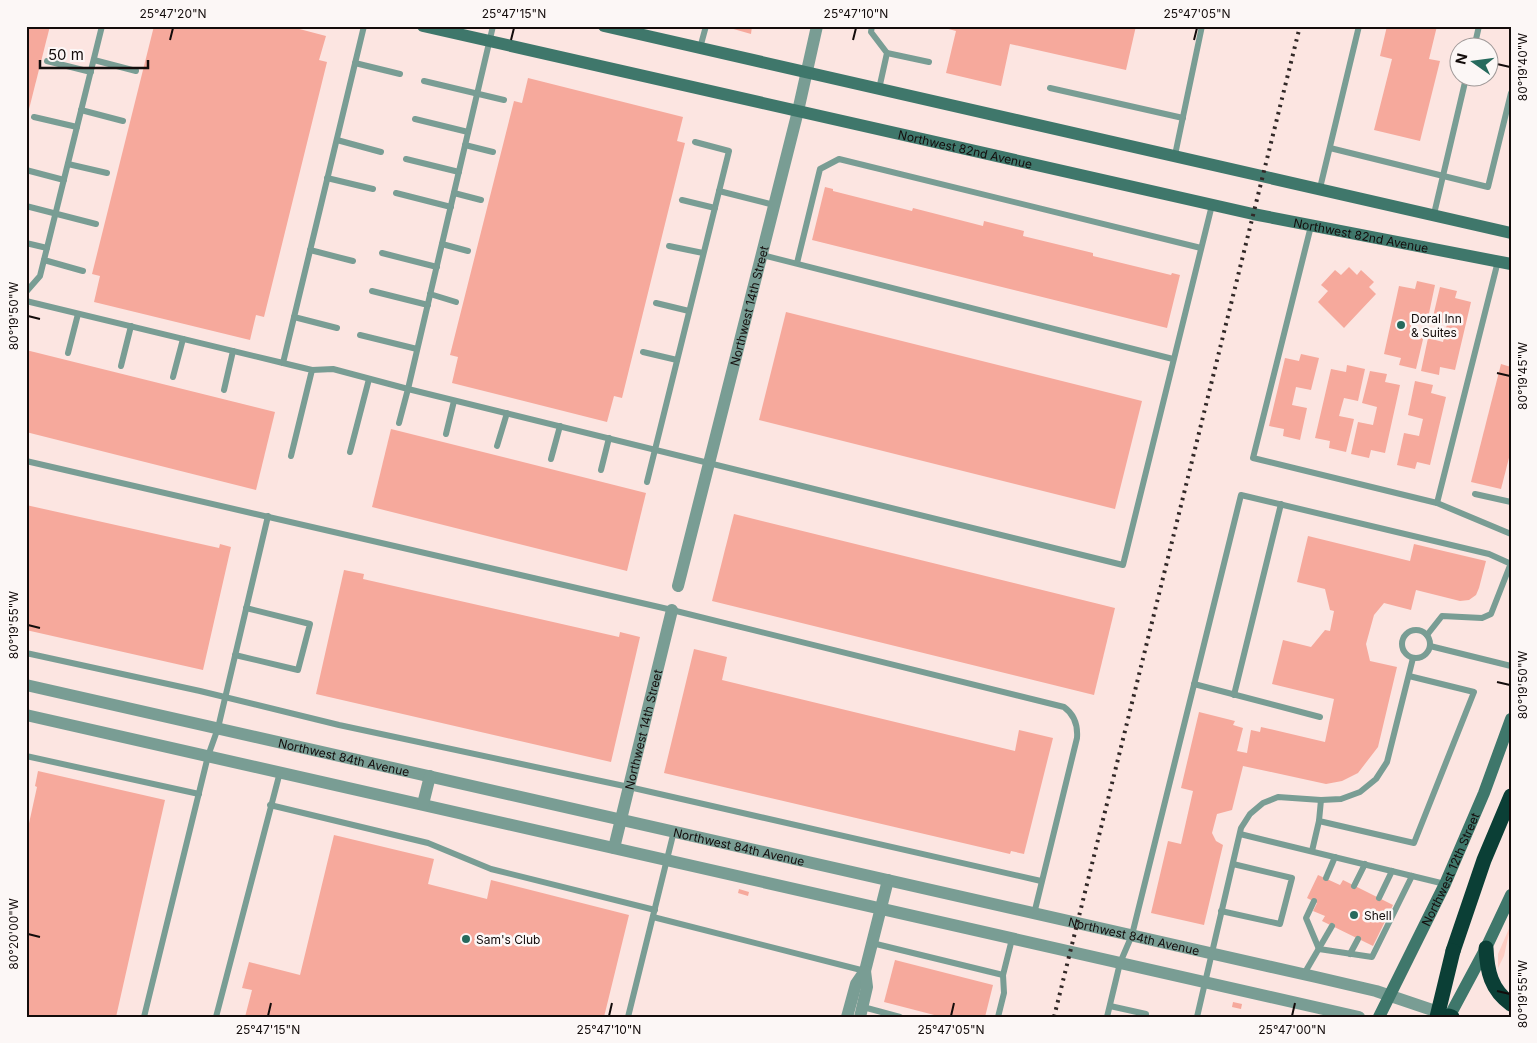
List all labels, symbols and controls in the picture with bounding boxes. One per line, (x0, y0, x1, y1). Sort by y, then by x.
text: 25°47'20"N (139, 6, 207, 21)
text: 25°47'15"N (482, 6, 546, 21)
text: 25°47'10"N (824, 6, 888, 21)
text: 25°47'05"N (1163, 6, 1231, 21)
text: 80°19'40"W (1515, 33, 1530, 101)
scale bar (40, 38, 148, 70)
north arrow (1450, 38, 1500, 88)
text: 50 m (48, 45, 84, 64)
text: N (1451, 52, 1470, 66)
street label: Northwest 82nd Avenue (897, 126, 1034, 171)
street label: Northwest 82nd Avenue (1292, 215, 1430, 255)
street label: Northwest 14th Street (726, 244, 771, 367)
text: 80°19'50"W (6, 282, 21, 350)
place label: Doral Inn & Suites (1411, 311, 1462, 340)
marker: Doral Inn & Suites (1395, 319, 1407, 331)
text: 80°19'45"W (1515, 342, 1530, 410)
text: 80°19'55"W (6, 591, 21, 659)
text: 80°19'50"W (1515, 651, 1530, 719)
street label: Northwest 14th Street (621, 668, 665, 791)
street label: Northwest 84th Avenue (277, 735, 411, 779)
street label: Northwest 12th Street (1418, 810, 1482, 928)
street label: Northwest 84th Avenue (672, 824, 806, 869)
text: 80°20'00"W (6, 898, 21, 970)
place label: Shell (1364, 908, 1392, 923)
marker: Shell (1348, 909, 1360, 921)
street label: Northwest 84th Avenue (1067, 914, 1201, 958)
place label: Sam's Club (476, 932, 540, 947)
marker: Sam's Club (460, 933, 472, 945)
text: 80°19'55"W (1515, 960, 1530, 1028)
text: 25°47'15"N (236, 1022, 300, 1037)
text: 25°47'10"N (577, 1022, 641, 1037)
text: 25°47'05"N (917, 1022, 985, 1037)
text: 25°47'00"N (1258, 1022, 1326, 1037)

